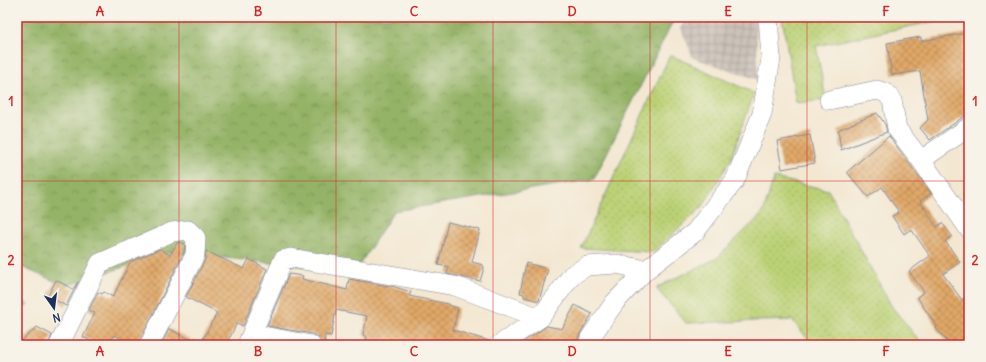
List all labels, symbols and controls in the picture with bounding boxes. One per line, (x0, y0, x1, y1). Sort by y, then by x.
text: A (96, 3, 105, 20)
text: B (254, 3, 263, 20)
text: C (410, 3, 419, 20)
text: D (567, 3, 577, 20)
text: E (724, 3, 732, 20)
text: F (882, 3, 890, 20)
text: 1 (8, 93, 14, 110)
text: 1 (972, 93, 978, 110)
text: 2 (7, 252, 15, 269)
text: 2 (971, 252, 979, 269)
north arrow (34, 288, 74, 328)
text: N (51, 310, 62, 325)
text: A (96, 343, 105, 360)
text: B (254, 343, 263, 360)
text: C (410, 343, 419, 360)
text: D (567, 343, 577, 360)
text: E (724, 343, 732, 360)
text: F (882, 343, 890, 360)

